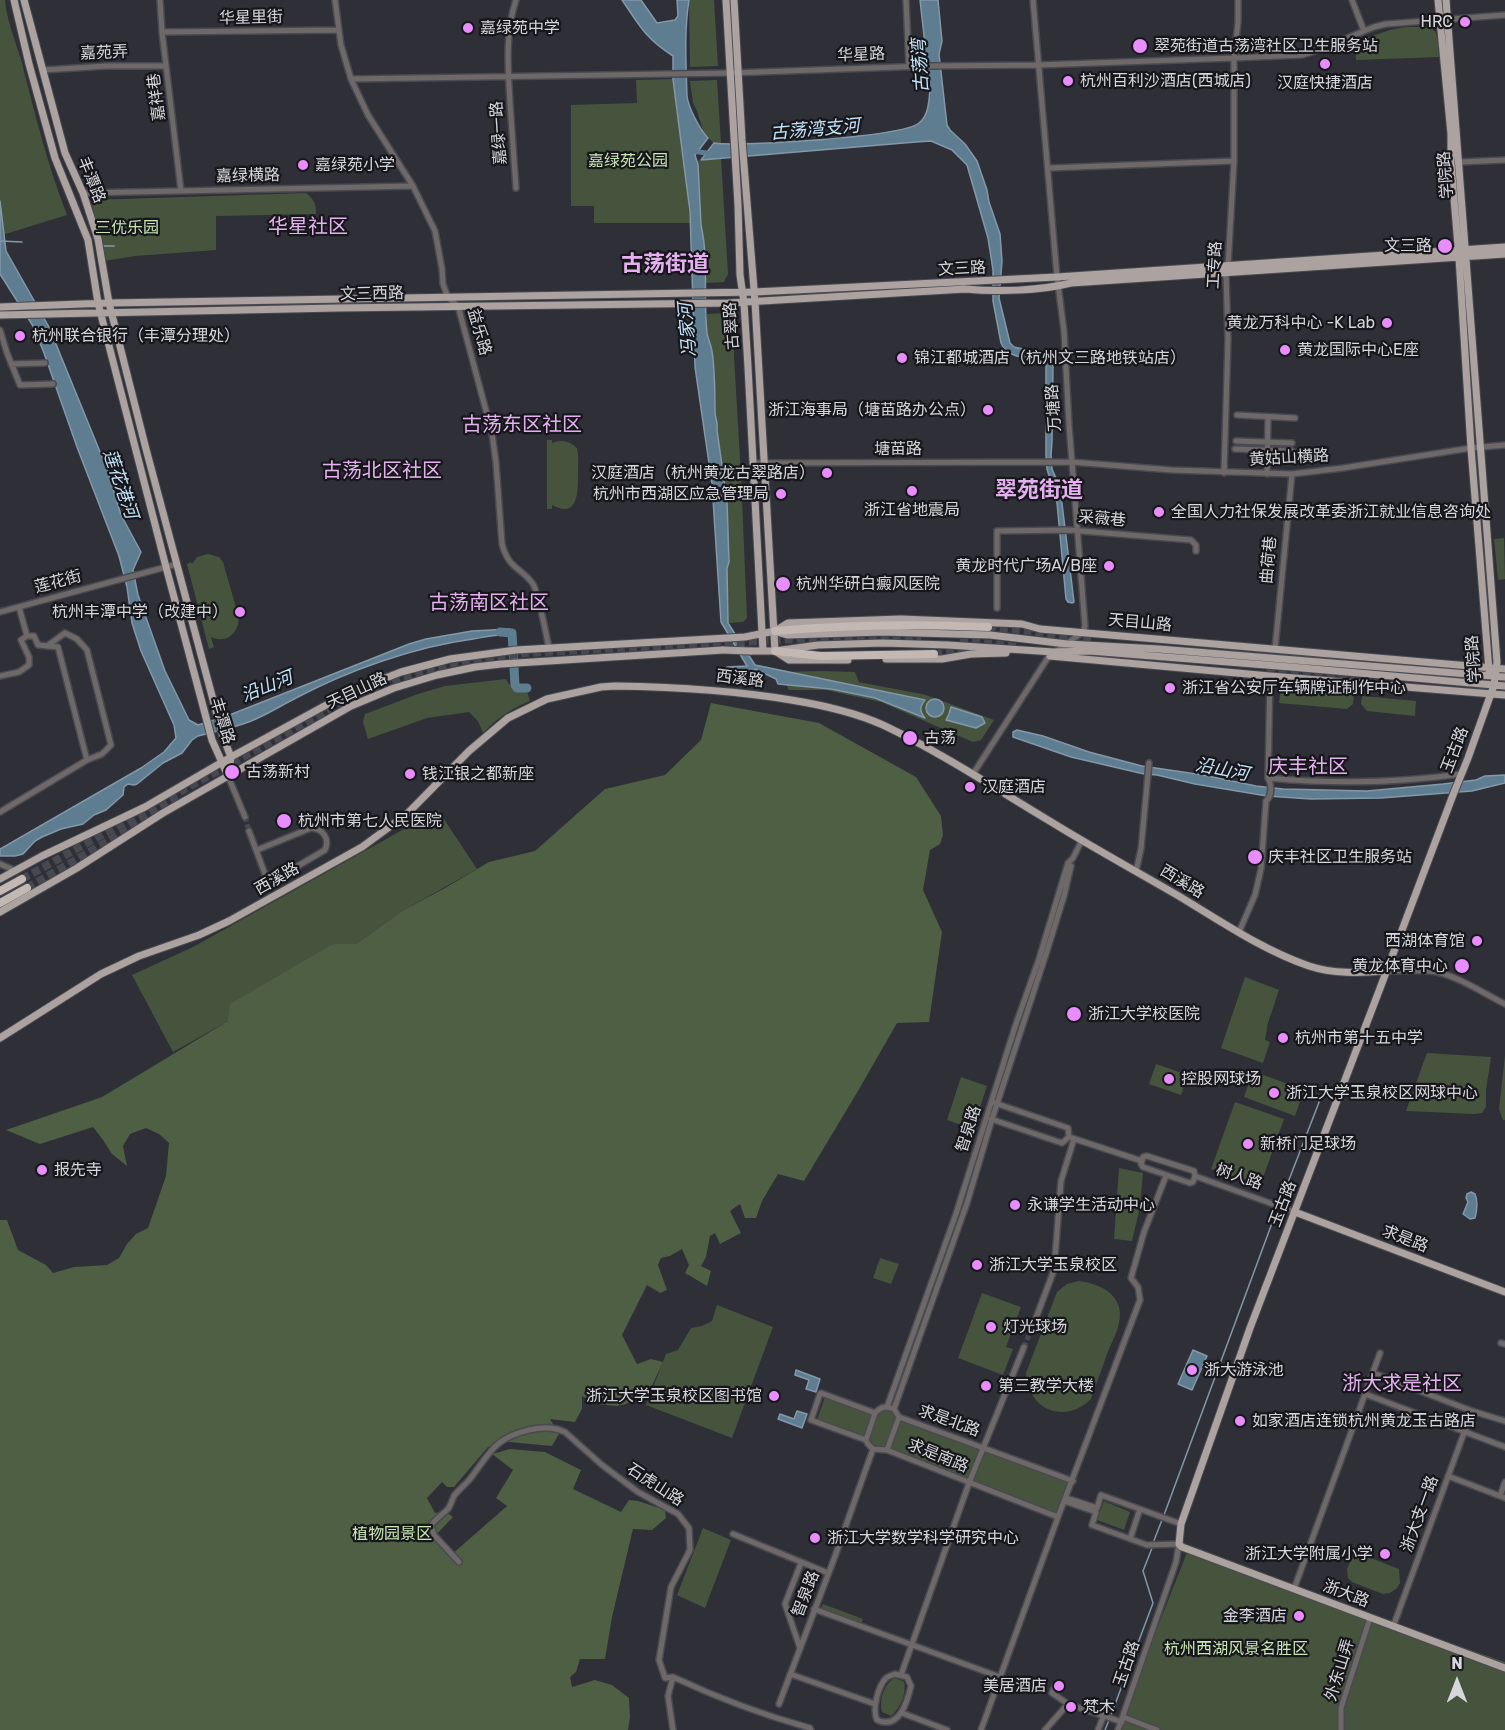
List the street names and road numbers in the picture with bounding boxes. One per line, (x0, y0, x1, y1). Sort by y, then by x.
street label: 华星里街 (219, 8, 283, 28)
street label: 嘉苑弄 (80, 43, 128, 63)
street label: 华星路 (837, 45, 885, 65)
street label: 嘉祥巷 (145, 72, 169, 122)
street label: 嘉绿一路 (487, 100, 511, 166)
street label: 学院路 (1435, 150, 1457, 200)
street label: 丰潭路 (73, 154, 109, 206)
street label: 嘉绿横路 (216, 166, 280, 186)
street label: 工专路 (1204, 241, 1226, 289)
street label: 文三路 (938, 258, 986, 280)
street label: 文三西路 (340, 284, 404, 304)
street label: 古翠路 (721, 301, 743, 351)
street label: 益乐路 (463, 306, 495, 358)
street label: 万塘路 (1043, 383, 1065, 433)
street label: 塘苗路 (874, 439, 922, 459)
street label: 黄姑山横路 (1249, 446, 1329, 470)
street label: 采薇巷 (1077, 507, 1127, 531)
street label: 曲荷巷 (1257, 535, 1281, 585)
street label: 莲花街 (32, 567, 84, 597)
street label: 天目山路 (1107, 611, 1173, 635)
street label: 学院路 (1463, 634, 1485, 684)
street label: 西溪路 (715, 667, 765, 691)
street label: 天目山路 (324, 669, 390, 713)
street label: 丰潭路 (206, 695, 238, 747)
street label: 玉古路 (1437, 724, 1473, 776)
street label: 西溪路 (251, 859, 303, 899)
street label: 西溪路 (1156, 861, 1208, 903)
street label: 智泉路 (952, 1103, 986, 1155)
street label: 树人路 (1213, 1160, 1265, 1194)
street label: 玉古路 (1265, 1178, 1301, 1230)
street label: 求是路 (1379, 1221, 1431, 1257)
street label: 求是北路 (916, 1401, 982, 1441)
street label: 求是南路 (905, 1435, 971, 1477)
street label: 石虎山路 (623, 1460, 687, 1510)
street label: 浙大支一路 (1397, 1473, 1443, 1555)
street label: 智泉路 (788, 1568, 824, 1620)
street label: 浙大路 (1320, 1576, 1372, 1612)
street label: 外东山弄 (1321, 1637, 1359, 1703)
street label: 玉古路 (1110, 1638, 1144, 1690)

